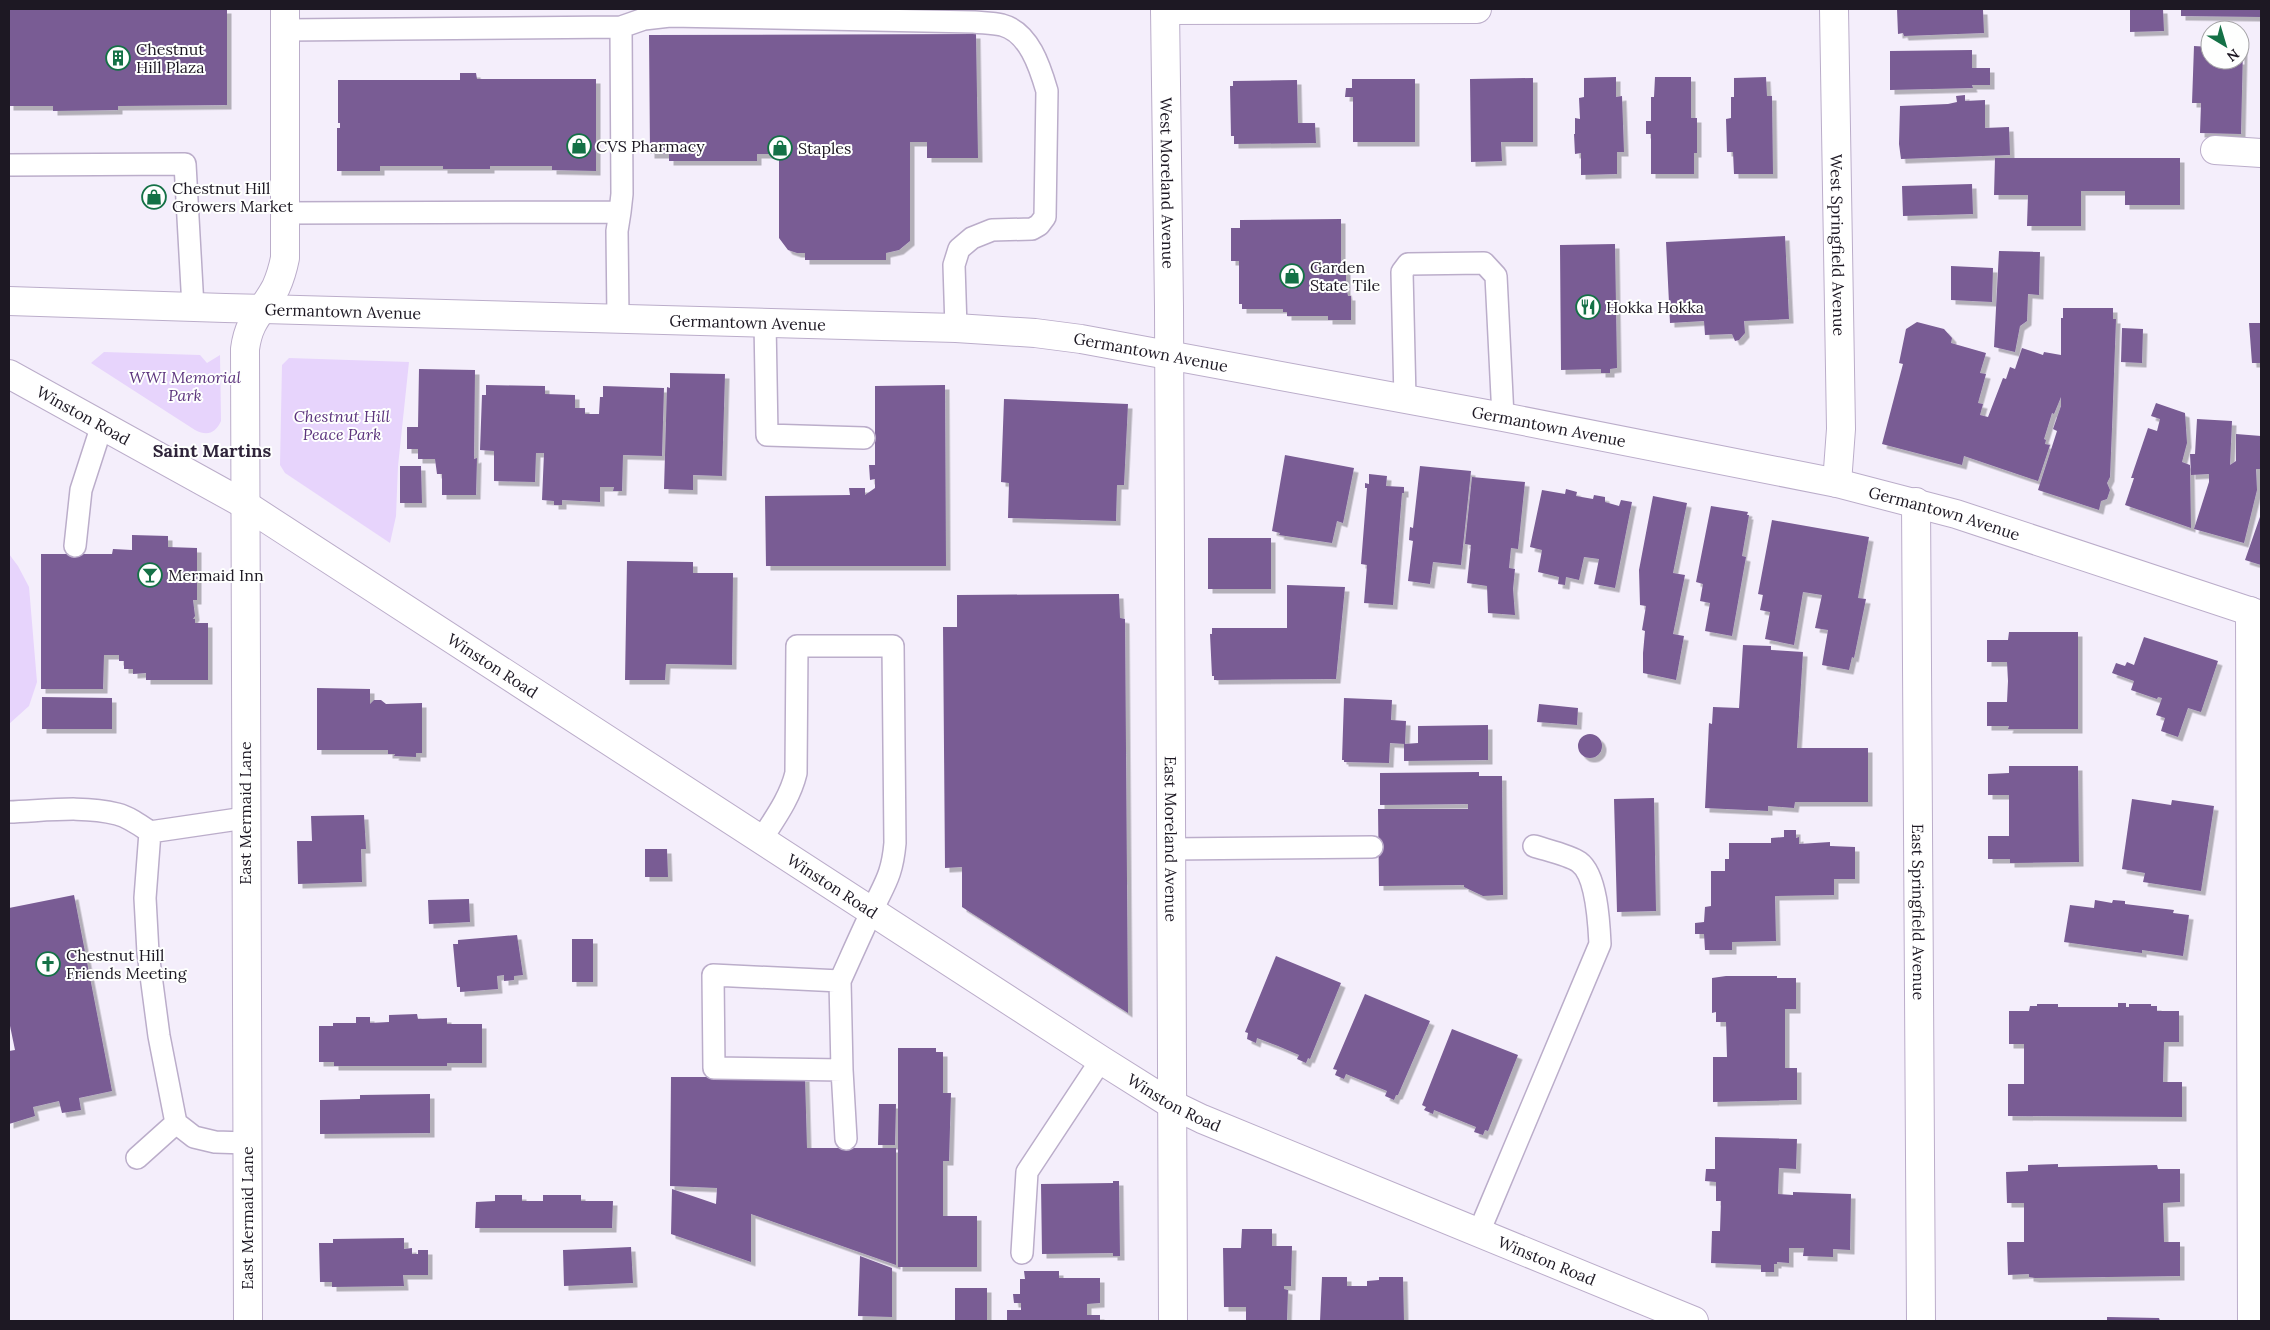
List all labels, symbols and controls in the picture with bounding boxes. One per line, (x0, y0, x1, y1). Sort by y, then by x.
north arrow (2200, 20, 2250, 70)
place label: Chestnut Hill Plaza (136, 39, 205, 77)
building icon: Chestnut Hill Plaza (105, 45, 131, 71)
text: N (2223, 45, 2243, 66)
street label: West Moreland Avenue (1156, 97, 1178, 269)
shop icon: CVS Pharmacy (566, 133, 592, 159)
shop icon: Staples (767, 135, 793, 161)
place label: CVS Pharmacy (596, 136, 705, 156)
place label: Staples (798, 138, 851, 158)
street label: West Springfield Avenue (1826, 154, 1849, 337)
place label: Chestnut Hill Growers Market (172, 178, 294, 216)
shop icon: Chestnut Hill Growers Market (141, 184, 167, 210)
place label: Garden State Tile (1310, 257, 1381, 295)
shop icon: Garden State Tile (1279, 263, 1305, 289)
restaurant icon: Hokka Hokka (1575, 294, 1601, 320)
place label: Hokka Hokka (1606, 297, 1704, 317)
street label: Germantown Avenue (264, 299, 422, 323)
street label: Germantown Avenue (669, 310, 827, 334)
street label: Germantown Avenue (1073, 328, 1230, 376)
park label: WWI Memorial Park (129, 367, 242, 405)
street label: Winston Road (33, 381, 134, 449)
street label: Germantown Avenue (1470, 401, 1628, 451)
park label: Chestnut Hill Peace Park (294, 406, 391, 444)
district label: Saint Martins (153, 439, 272, 462)
street label: Germantown Avenue (1867, 482, 2023, 545)
bar icon: Mermaid Inn (137, 562, 163, 588)
place label: Mermaid Inn (168, 565, 264, 585)
street label: Winston Road (444, 629, 542, 702)
street label: East Mermaid Lane (235, 741, 255, 885)
street label: East Moreland Avenue (1161, 756, 1181, 922)
street label: East Springfield Avenue (1908, 824, 1929, 1001)
street label: Winston Road (783, 849, 882, 923)
place label: Chestnut Hill Friends Meeting (66, 945, 188, 983)
church icon: Chestnut Hill Friends Meeting (35, 951, 61, 977)
street label: Winston Road (1124, 1069, 1224, 1136)
street label: East Mermaid Lane (237, 1146, 257, 1290)
street label: Winston Road (1495, 1232, 1599, 1290)

